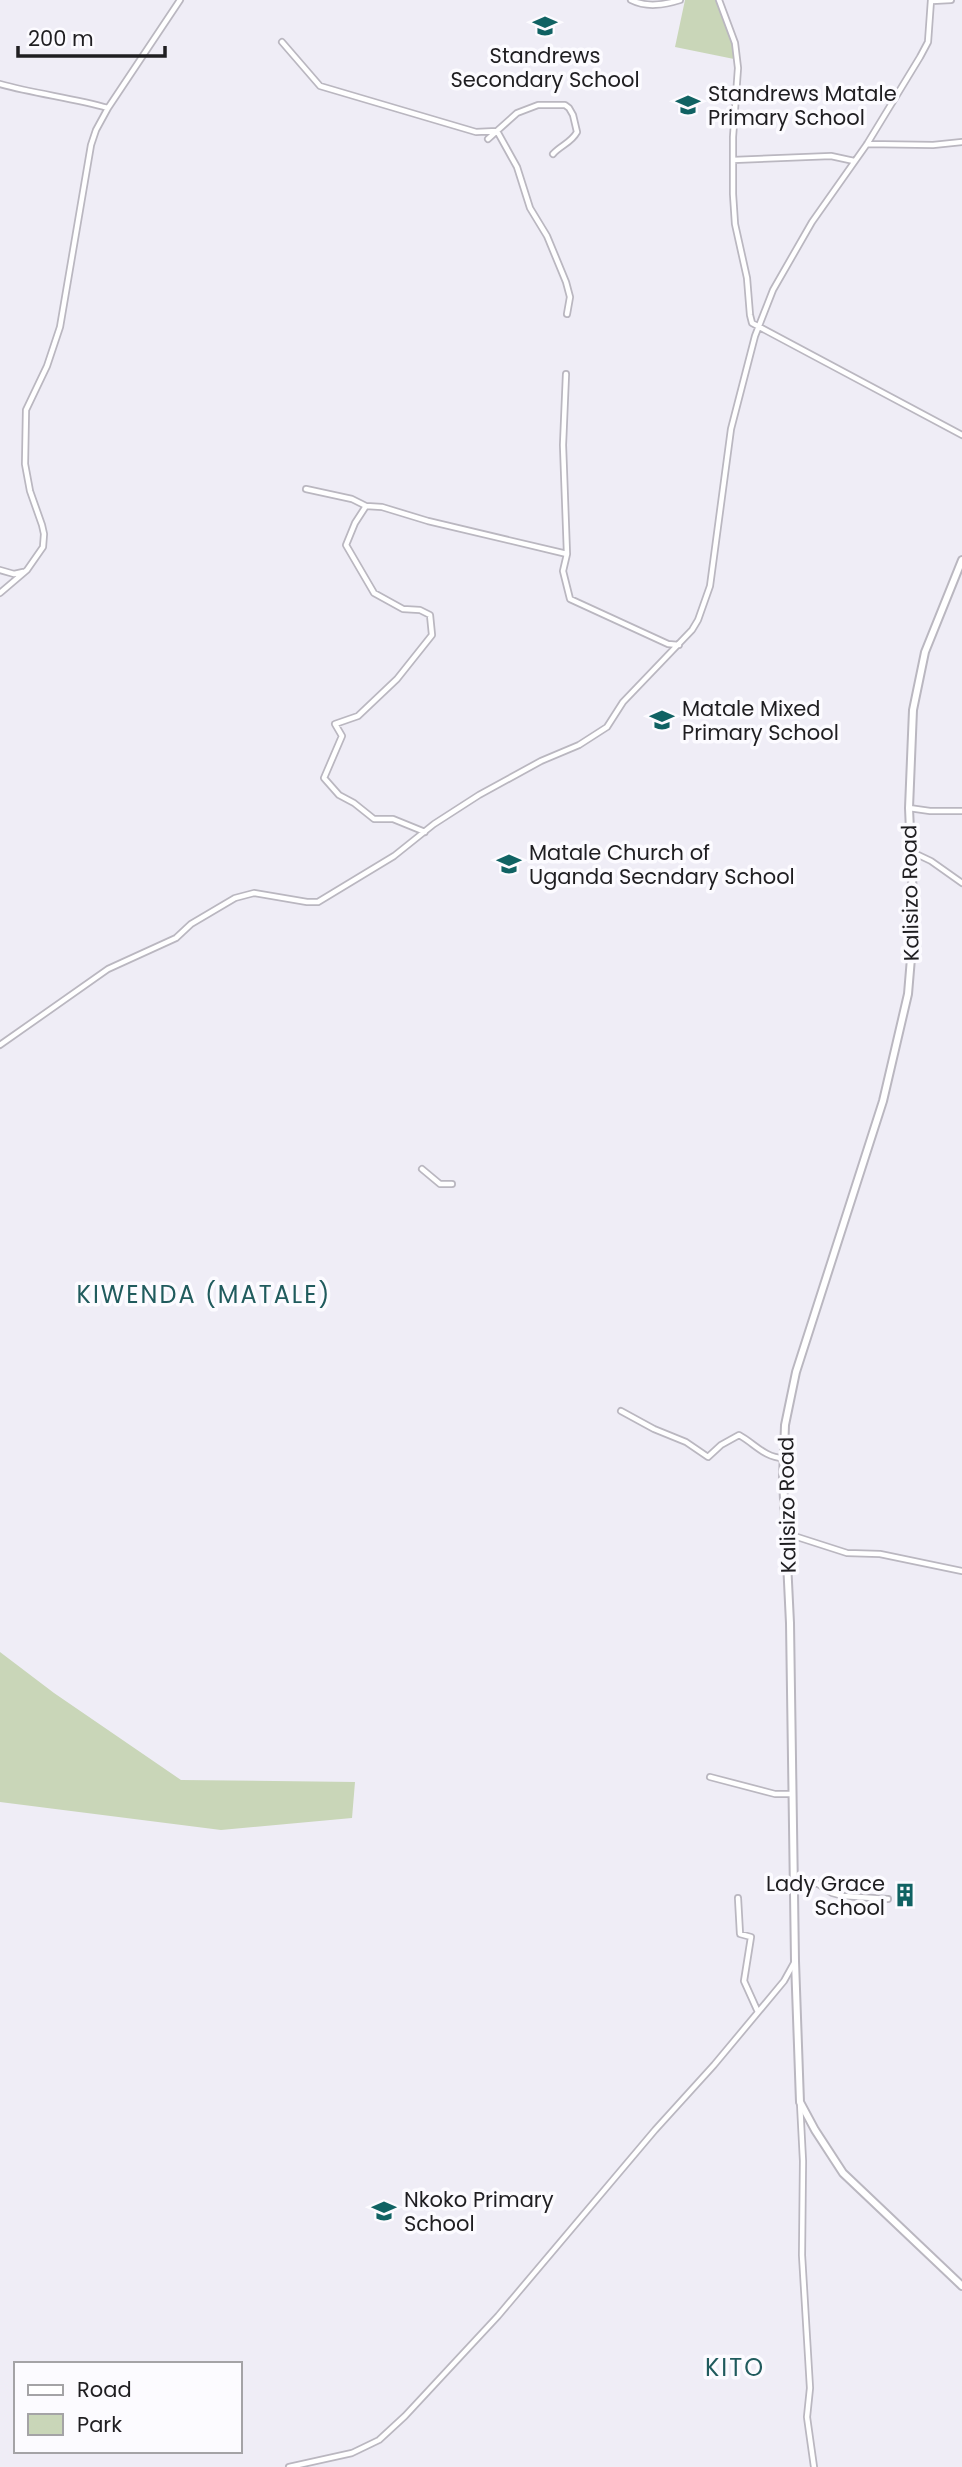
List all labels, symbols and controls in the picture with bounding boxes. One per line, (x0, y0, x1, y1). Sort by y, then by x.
school or university icon: Standrews Secondary School (531, 12, 559, 40)
scale bar (18, 14, 164, 58)
text: 200 m (28, 24, 94, 53)
place label: Standrews Secondary School (450, 41, 640, 94)
place label: Standrews Matale Primary School (708, 79, 897, 132)
school or university icon: Standrews Matale Primary School (674, 91, 702, 119)
place label: Matale Mixed Primary School (682, 694, 839, 747)
school or university icon: Matale Mixed Primary School (648, 706, 676, 734)
street label: Kalisizo Road (894, 825, 926, 961)
place label: Matale Church of Uganda Secndary School (529, 838, 795, 891)
school or university icon: Matale Church of Uganda Secndary School (495, 850, 523, 878)
district label: KIWENDA (MATALE) (77, 1278, 331, 1311)
street label: Kalisizo Road (771, 1437, 803, 1573)
place label: Lady Grace School (766, 1869, 885, 1922)
building icon: Lady Grace School (891, 1881, 919, 1909)
place label: Nkoko Primary School (404, 2185, 554, 2238)
school or university icon: Nkoko Primary School (370, 2197, 398, 2225)
district label: KITO (705, 2351, 765, 2384)
legend (14, 2362, 242, 2453)
text: Road (77, 2375, 132, 2404)
text: Park (77, 2410, 122, 2439)

